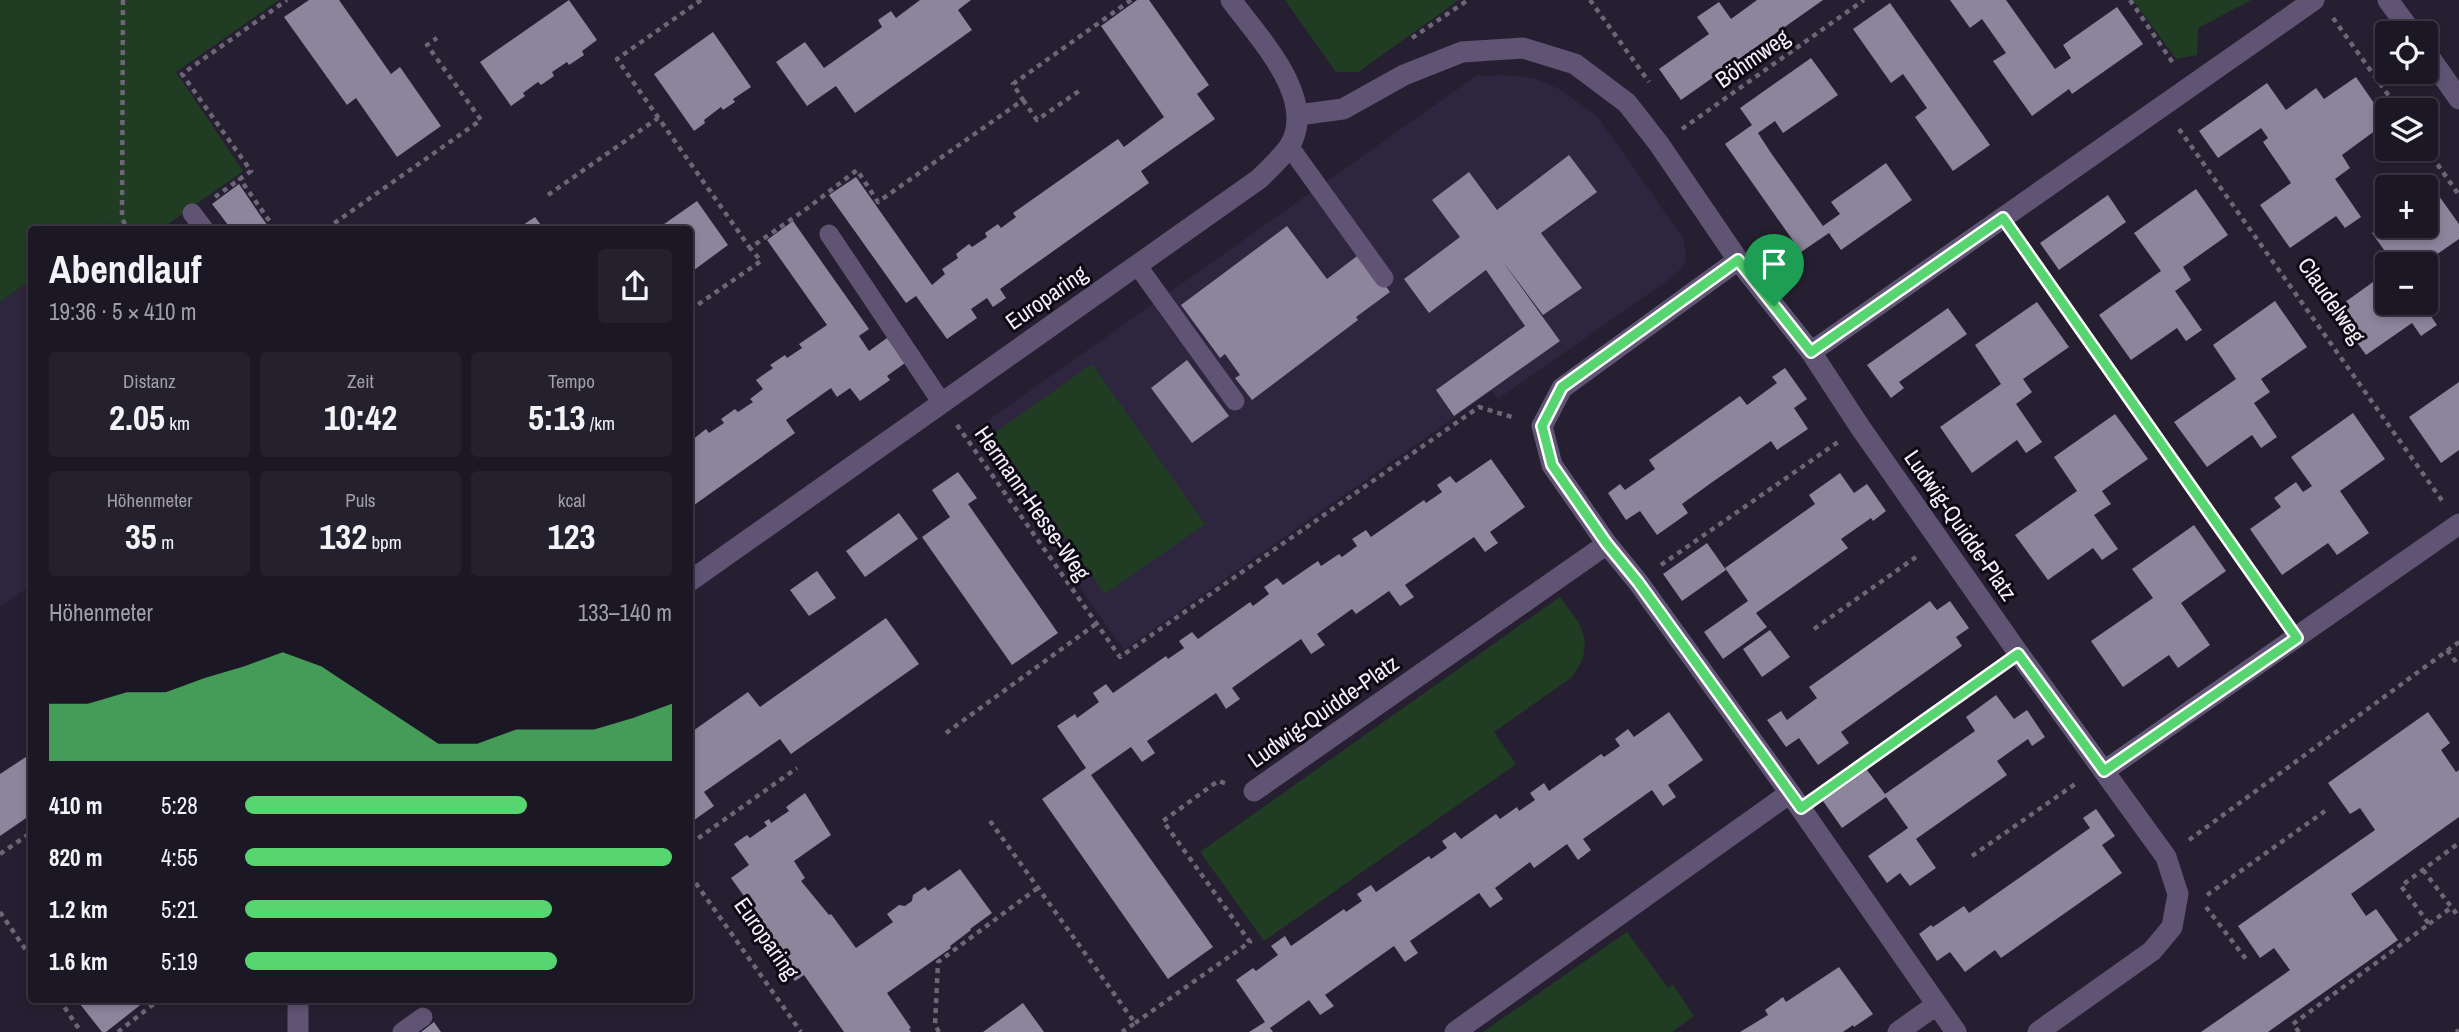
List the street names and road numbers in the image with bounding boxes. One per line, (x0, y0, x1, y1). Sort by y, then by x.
street label: Böhmweg (1709, 21, 1796, 95)
street label: Claudelweg (2291, 251, 2373, 350)
street label: Europaring (999, 257, 1094, 336)
street label: Hermann-Hesse-Weg (968, 420, 1098, 587)
street label: Ludwig-Quidde-Platz (1897, 444, 2025, 606)
street label: Ludwig-Quidde-Platz (1242, 647, 1404, 775)
street label: Europaring (728, 891, 807, 986)

